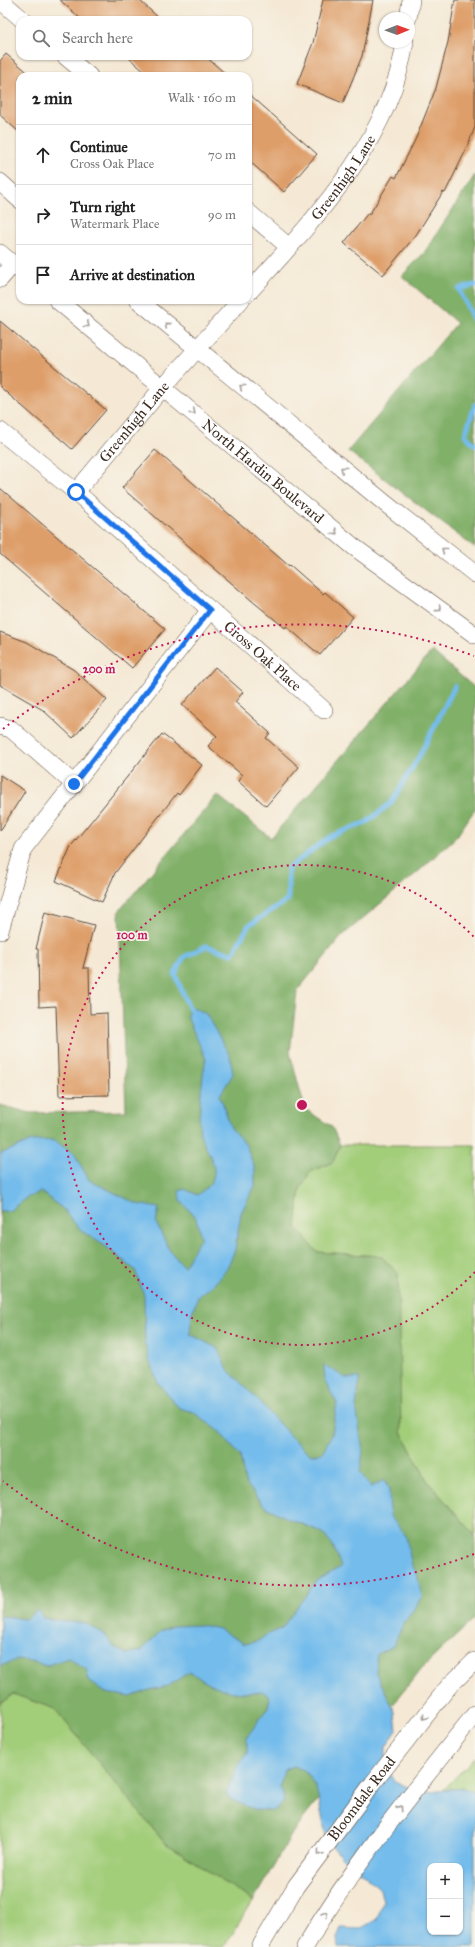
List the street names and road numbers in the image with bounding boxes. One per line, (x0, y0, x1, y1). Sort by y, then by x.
street label: Greenhigh Lane (307, 132, 379, 224)
street label: Greenhigh Lane (95, 378, 173, 466)
street label: North Hardin Boulevard (198, 416, 328, 527)
street label: Cross Oak Place (220, 617, 305, 695)
street label: Bloomdale Road (324, 1753, 400, 1844)

